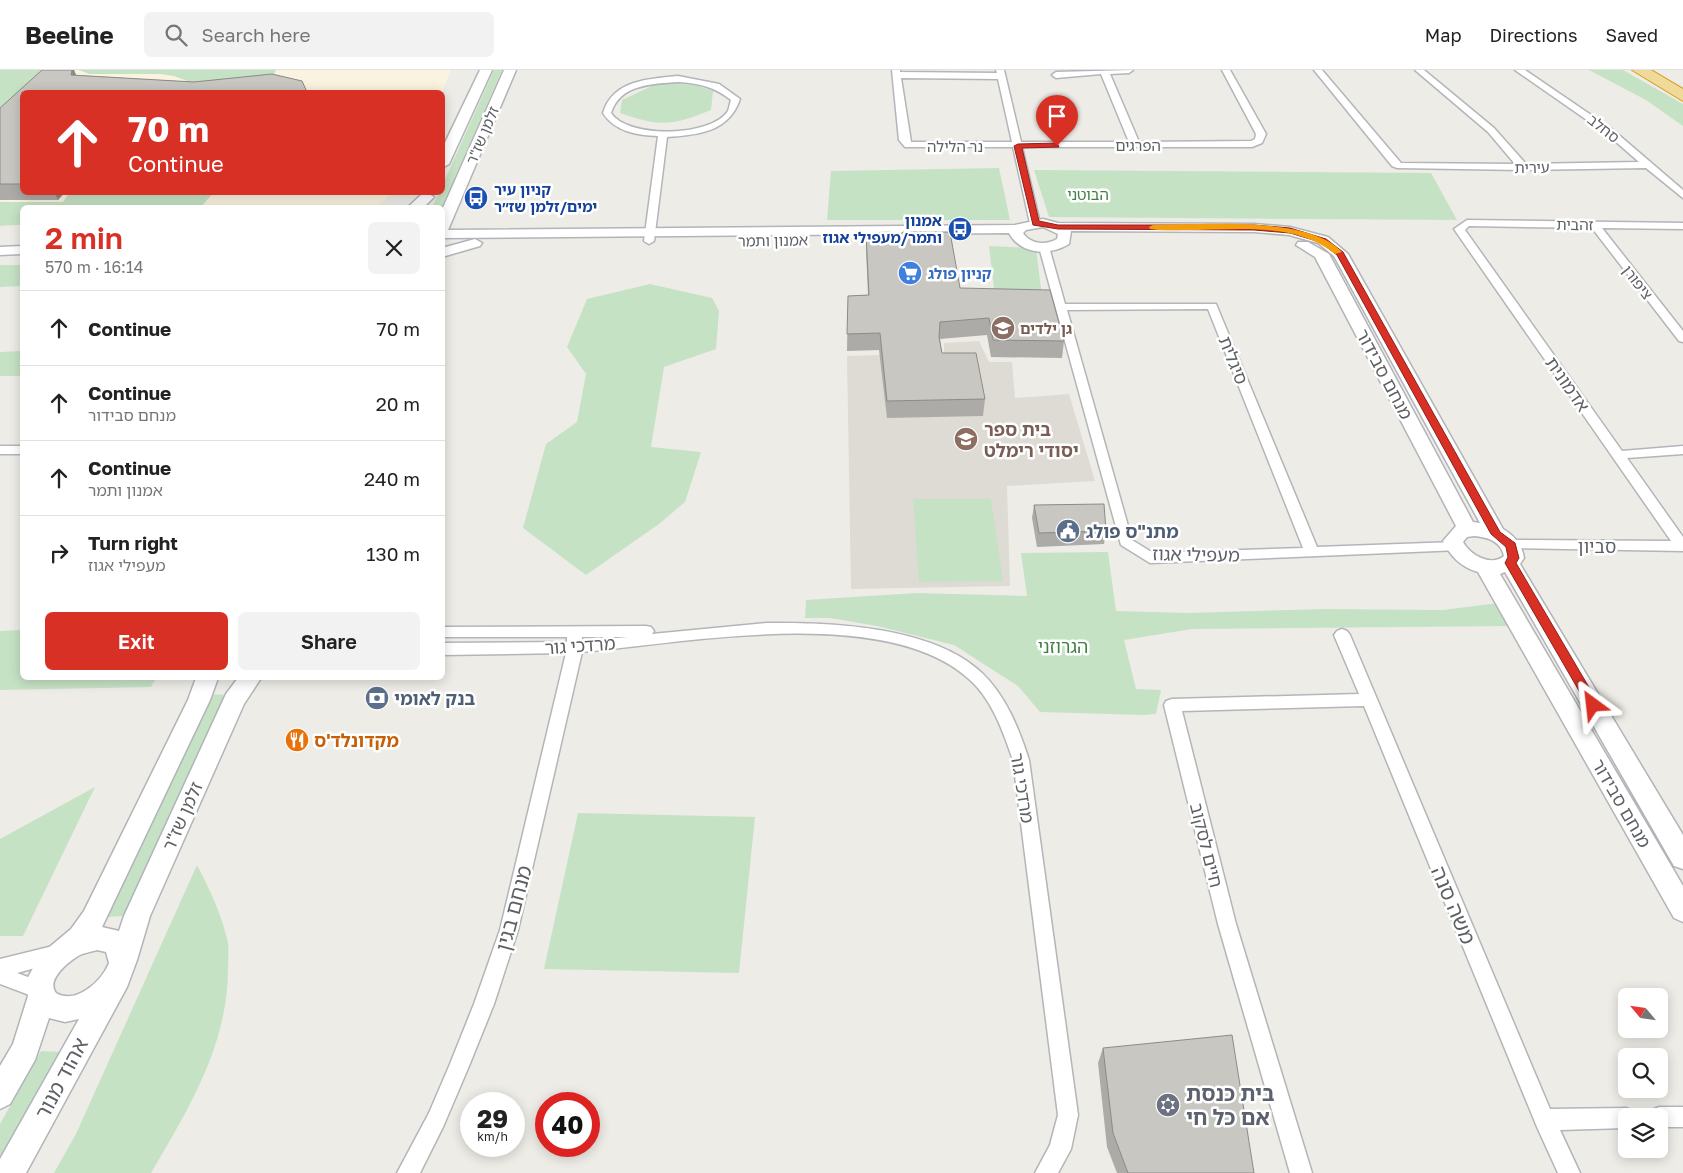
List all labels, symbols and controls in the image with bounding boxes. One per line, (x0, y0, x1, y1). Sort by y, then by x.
search box (144, 12, 494, 57)
text: Beeline (25, 20, 114, 49)
icon: search (162, 21, 190, 49)
text: Search here (202, 23, 310, 46)
text: Map (1425, 24, 1461, 46)
text: Directions (1489, 24, 1577, 46)
text: Saved (1605, 24, 1658, 46)
pin (1036, 95, 1078, 146)
icon: arrive (1043, 102, 1071, 130)
street label: זלמן שז"ר (462, 103, 502, 167)
text: 70 m (128, 108, 209, 150)
icon: ahead (45, 110, 110, 175)
street label: סחלב (1585, 110, 1623, 146)
street label: הפרגים (1115, 136, 1161, 154)
street label: נר הלילה (927, 137, 983, 155)
text: Continue (128, 150, 224, 177)
street label: עירית (1514, 158, 1550, 176)
place label: קניון עיר ימים/זלמן שז״ר (494, 180, 597, 215)
bus stop icon: קניון עיר ימים/זלמן שז״ר (463, 185, 489, 211)
park label: הבוטני (1067, 185, 1109, 203)
place label: אמנון ותמר/מעפילי אגוז (822, 211, 942, 246)
street label: זהבית (1556, 215, 1594, 233)
bus stop icon: אמנון ותמר/מעפילי אגוז (947, 216, 973, 242)
text: 2 min (45, 220, 123, 256)
button: close (368, 222, 420, 274)
street label: אמנון ותמר (738, 230, 808, 250)
text: 570 m · 16:14 (45, 257, 143, 277)
supermarket icon: קניון פולג (897, 260, 923, 286)
street label: ציפורן (1619, 261, 1657, 303)
place label: קניון פולג (928, 264, 992, 282)
icon: ahead (45, 314, 73, 342)
school or university icon: גן ילדים (990, 315, 1016, 341)
text: Continue (88, 317, 171, 340)
text: 70 m (377, 317, 420, 340)
place label: גן ילדים (1020, 319, 1072, 337)
street label: מנחם סבידור (1352, 325, 1418, 423)
street label: סיגלית (1214, 333, 1254, 387)
street label: אדמונית (1541, 352, 1595, 416)
text: Continue (88, 381, 171, 404)
icon: ahead (45, 389, 73, 417)
text: 20 m (376, 392, 420, 415)
text: מנחם סבידור (88, 405, 176, 425)
place label: בית ספר יסודי רימלט (984, 418, 1079, 461)
school or university icon: בית ספר יסודי רימלט (953, 426, 979, 452)
text: Continue (88, 456, 171, 479)
icon: ahead (45, 464, 73, 492)
text: 240 m (364, 467, 420, 490)
text: אמנון ותמר (88, 480, 163, 500)
public building icon: מתנ"ס פולג (1055, 518, 1081, 544)
place label: מתנ"ס פולג (1086, 520, 1179, 542)
text: Turn right (88, 531, 178, 554)
street label: סביון (1578, 535, 1616, 557)
icon: right (45, 539, 73, 567)
text: 130 m (366, 542, 420, 565)
street label: מעפילי אגוז (1152, 542, 1240, 566)
text: מעפילי אגוז (88, 555, 166, 575)
button: Exit (45, 612, 228, 670)
button: Share (238, 612, 420, 670)
street label: מרדכי גור (544, 632, 616, 658)
park label: הגרוזני (1038, 635, 1088, 657)
position arrow (1566, 678, 1618, 730)
bank icon: בנק לאומי (364, 685, 390, 711)
place label: בנק לאומי (394, 687, 475, 709)
restaurant icon: מקדונלד'ס (284, 727, 310, 753)
place label: מקדונלד'ס (314, 729, 399, 751)
street label: מרדכי גור (1007, 751, 1039, 825)
street label: מנחם סבידור (1588, 755, 1656, 851)
street label: זלמן שז"ר (157, 778, 207, 854)
street label: חיים לסקוב (1186, 800, 1228, 890)
street label: מנחם בגין (489, 862, 537, 954)
street label: משה סנה (1426, 862, 1482, 948)
north arrow (1618, 988, 1668, 1038)
map controls (1618, 988, 1668, 1158)
street label: אהוד מנור (29, 1033, 93, 1123)
button: search (1618, 1048, 1668, 1098)
place label: בית כנסת אם כל חי (1186, 1080, 1274, 1130)
speed limit sign: 40 (535, 1092, 600, 1157)
synagogue icon: בית כנסת אם כל חי (1155, 1092, 1181, 1118)
text: 29 (477, 1103, 508, 1134)
button: layers (1618, 1108, 1668, 1158)
text: km/h (477, 1129, 508, 1144)

